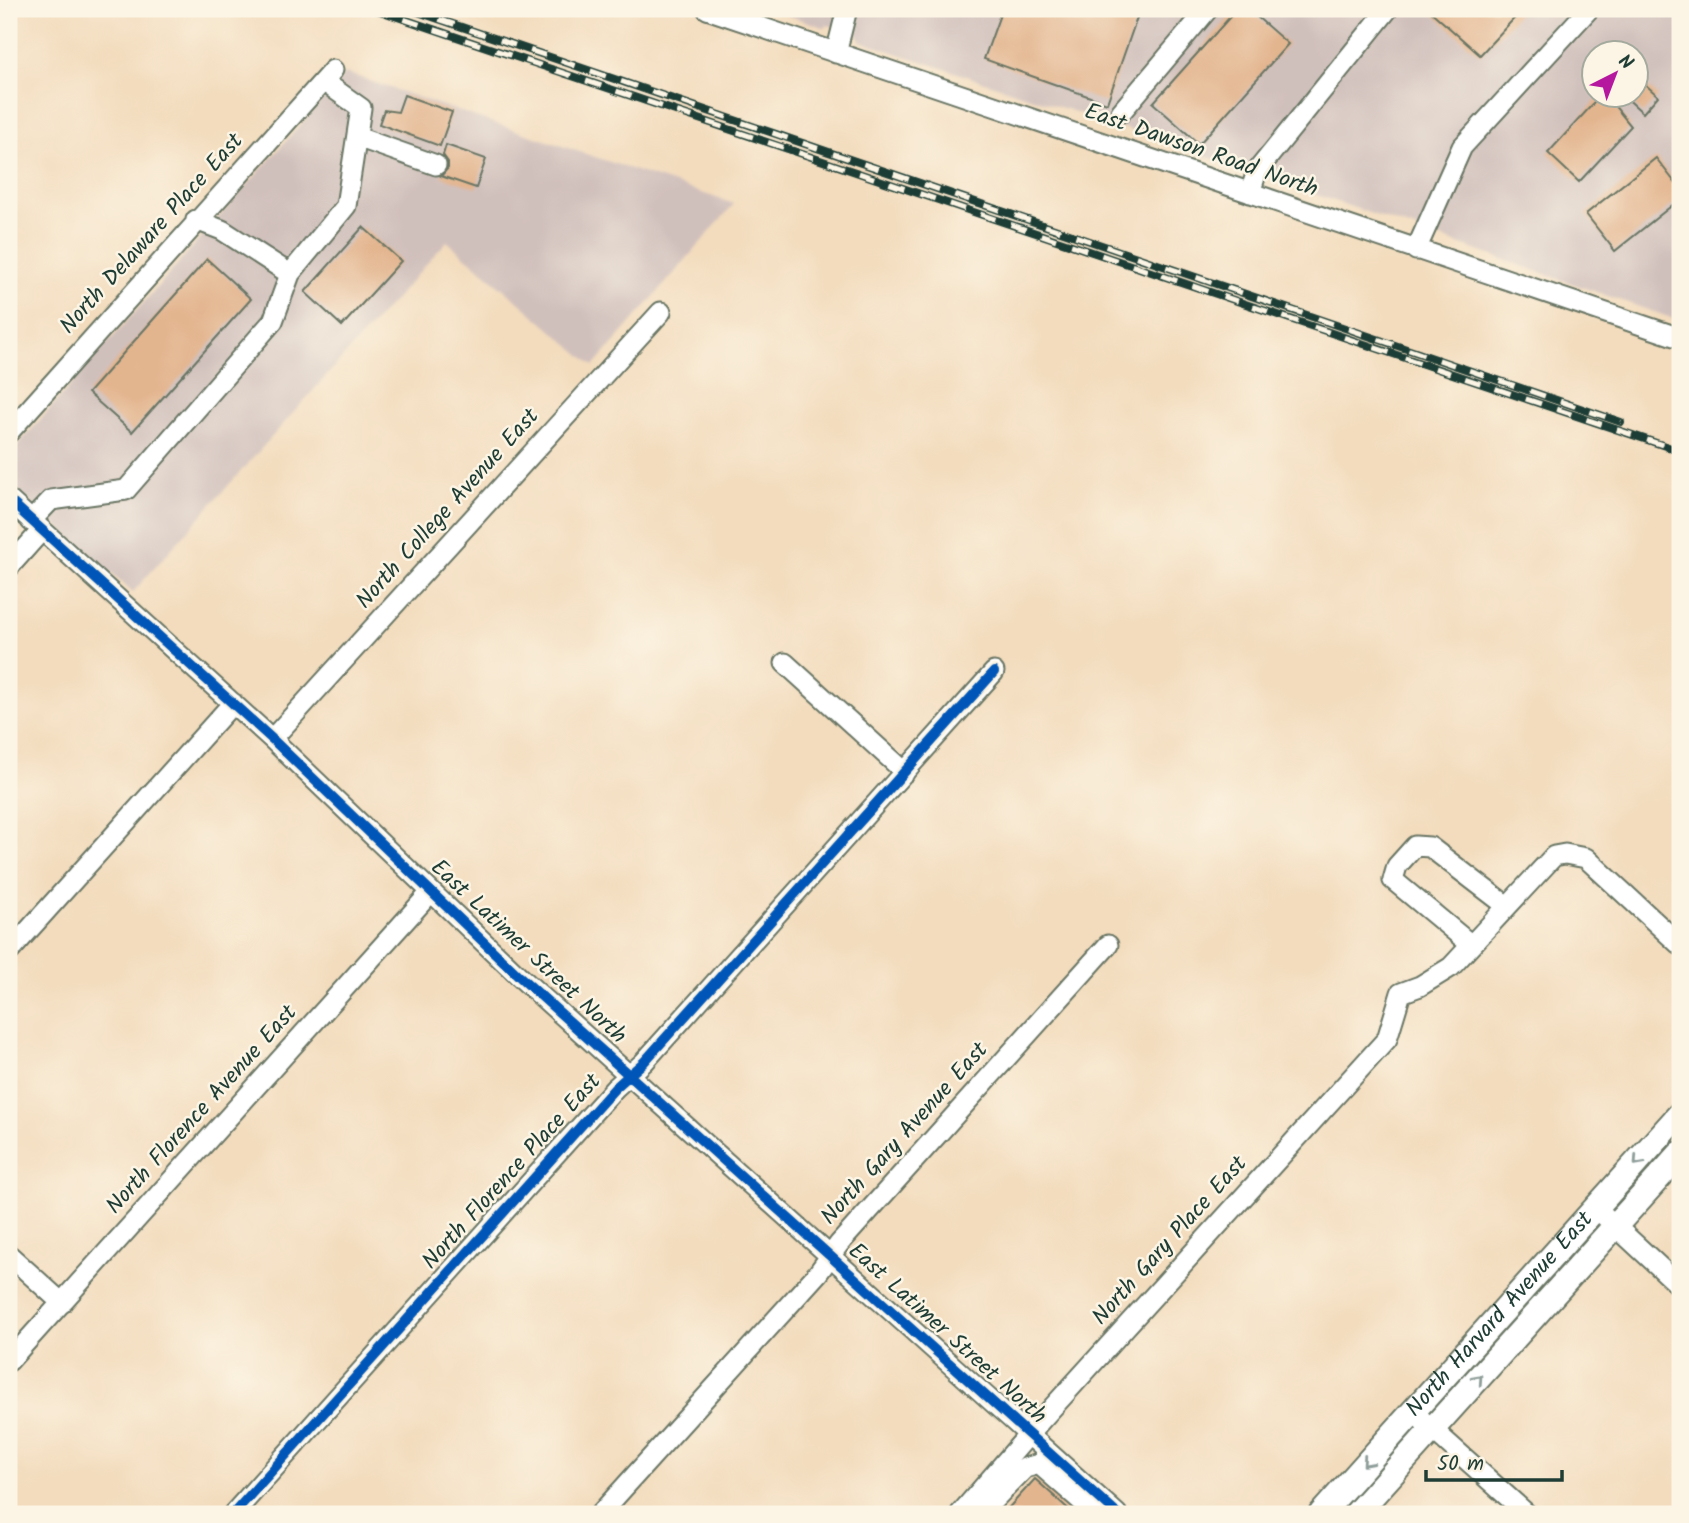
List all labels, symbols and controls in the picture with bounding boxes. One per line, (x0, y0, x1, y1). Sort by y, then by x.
north arrow (1580, 38, 1650, 108)
text: N (1611, 48, 1640, 78)
street label: East Dawson Road North (1079, 94, 1323, 208)
street label: North Delaware Place East (51, 124, 253, 343)
street label: North College Avenue East (348, 399, 549, 618)
street label: East Latimer Street North (421, 851, 635, 1053)
street label: North Florence Avenue East (98, 996, 307, 1223)
street label: North Gary Avenue East (813, 1033, 998, 1234)
street label: North Florence Place East (414, 1065, 611, 1278)
street label: North Gary Place East (1084, 1147, 1257, 1334)
one-way arrow (1634, 1153, 1646, 1166)
street label: North Harvard Avenue East (1398, 1202, 1603, 1426)
street label: East Latimer Street North (839, 1234, 1055, 1434)
one-way arrow (1470, 1374, 1483, 1387)
scale bar (1426, 1439, 1563, 1483)
text: 50 m (1437, 1448, 1484, 1481)
one-way arrow (1363, 1454, 1376, 1467)

